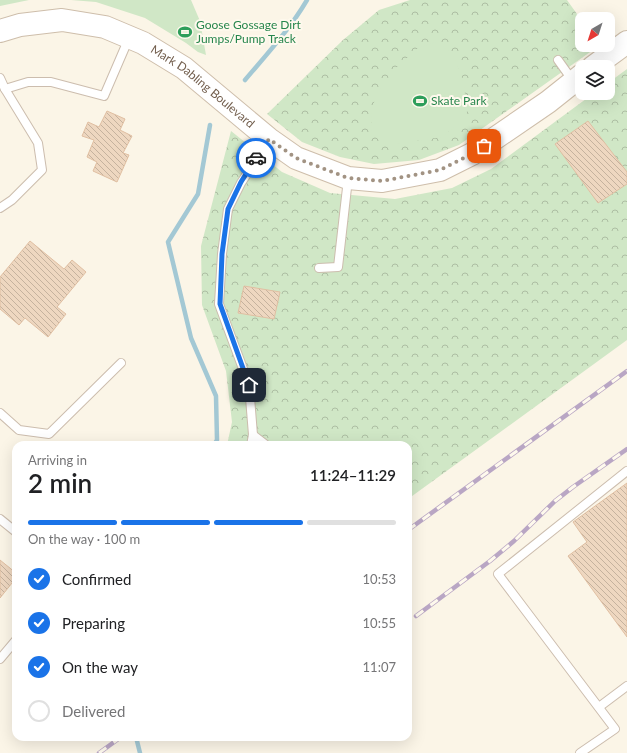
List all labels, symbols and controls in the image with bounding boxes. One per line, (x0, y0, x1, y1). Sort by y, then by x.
north arrow (575, 12, 615, 52)
map controls (575, 12, 615, 100)
place label: Goose Gossage Dirt Jumps/Pump Track (196, 17, 302, 46)
sports icon: Goose Gossage Dirt Jumps/Pump Track (177, 24, 193, 40)
street label: Mark Dabling Boulevard (148, 42, 258, 131)
button: layers (575, 60, 615, 100)
sports icon: Skate Park (412, 93, 428, 109)
place label: Skate Park (431, 93, 487, 108)
pin (467, 129, 501, 163)
icon: bag (473, 135, 495, 157)
courier (236, 138, 276, 178)
icon: car (245, 147, 267, 169)
pin (232, 368, 266, 402)
icon: home (238, 374, 260, 396)
text: Arriving in (28, 452, 87, 468)
text: 11:24–11:29 (310, 466, 396, 484)
text: 2 min (28, 467, 92, 499)
text: On the way · 100 m (28, 531, 140, 547)
icon: check (28, 568, 50, 590)
text: Confirmed (62, 570, 131, 588)
text: 10:53 (363, 571, 396, 587)
icon: check (28, 612, 50, 634)
text: Preparing (62, 614, 125, 632)
text: 10:55 (363, 615, 396, 631)
icon: check (28, 656, 50, 678)
text: On the way (62, 658, 138, 676)
text: 11:07 (363, 659, 396, 675)
text: Delivered (62, 702, 125, 720)

